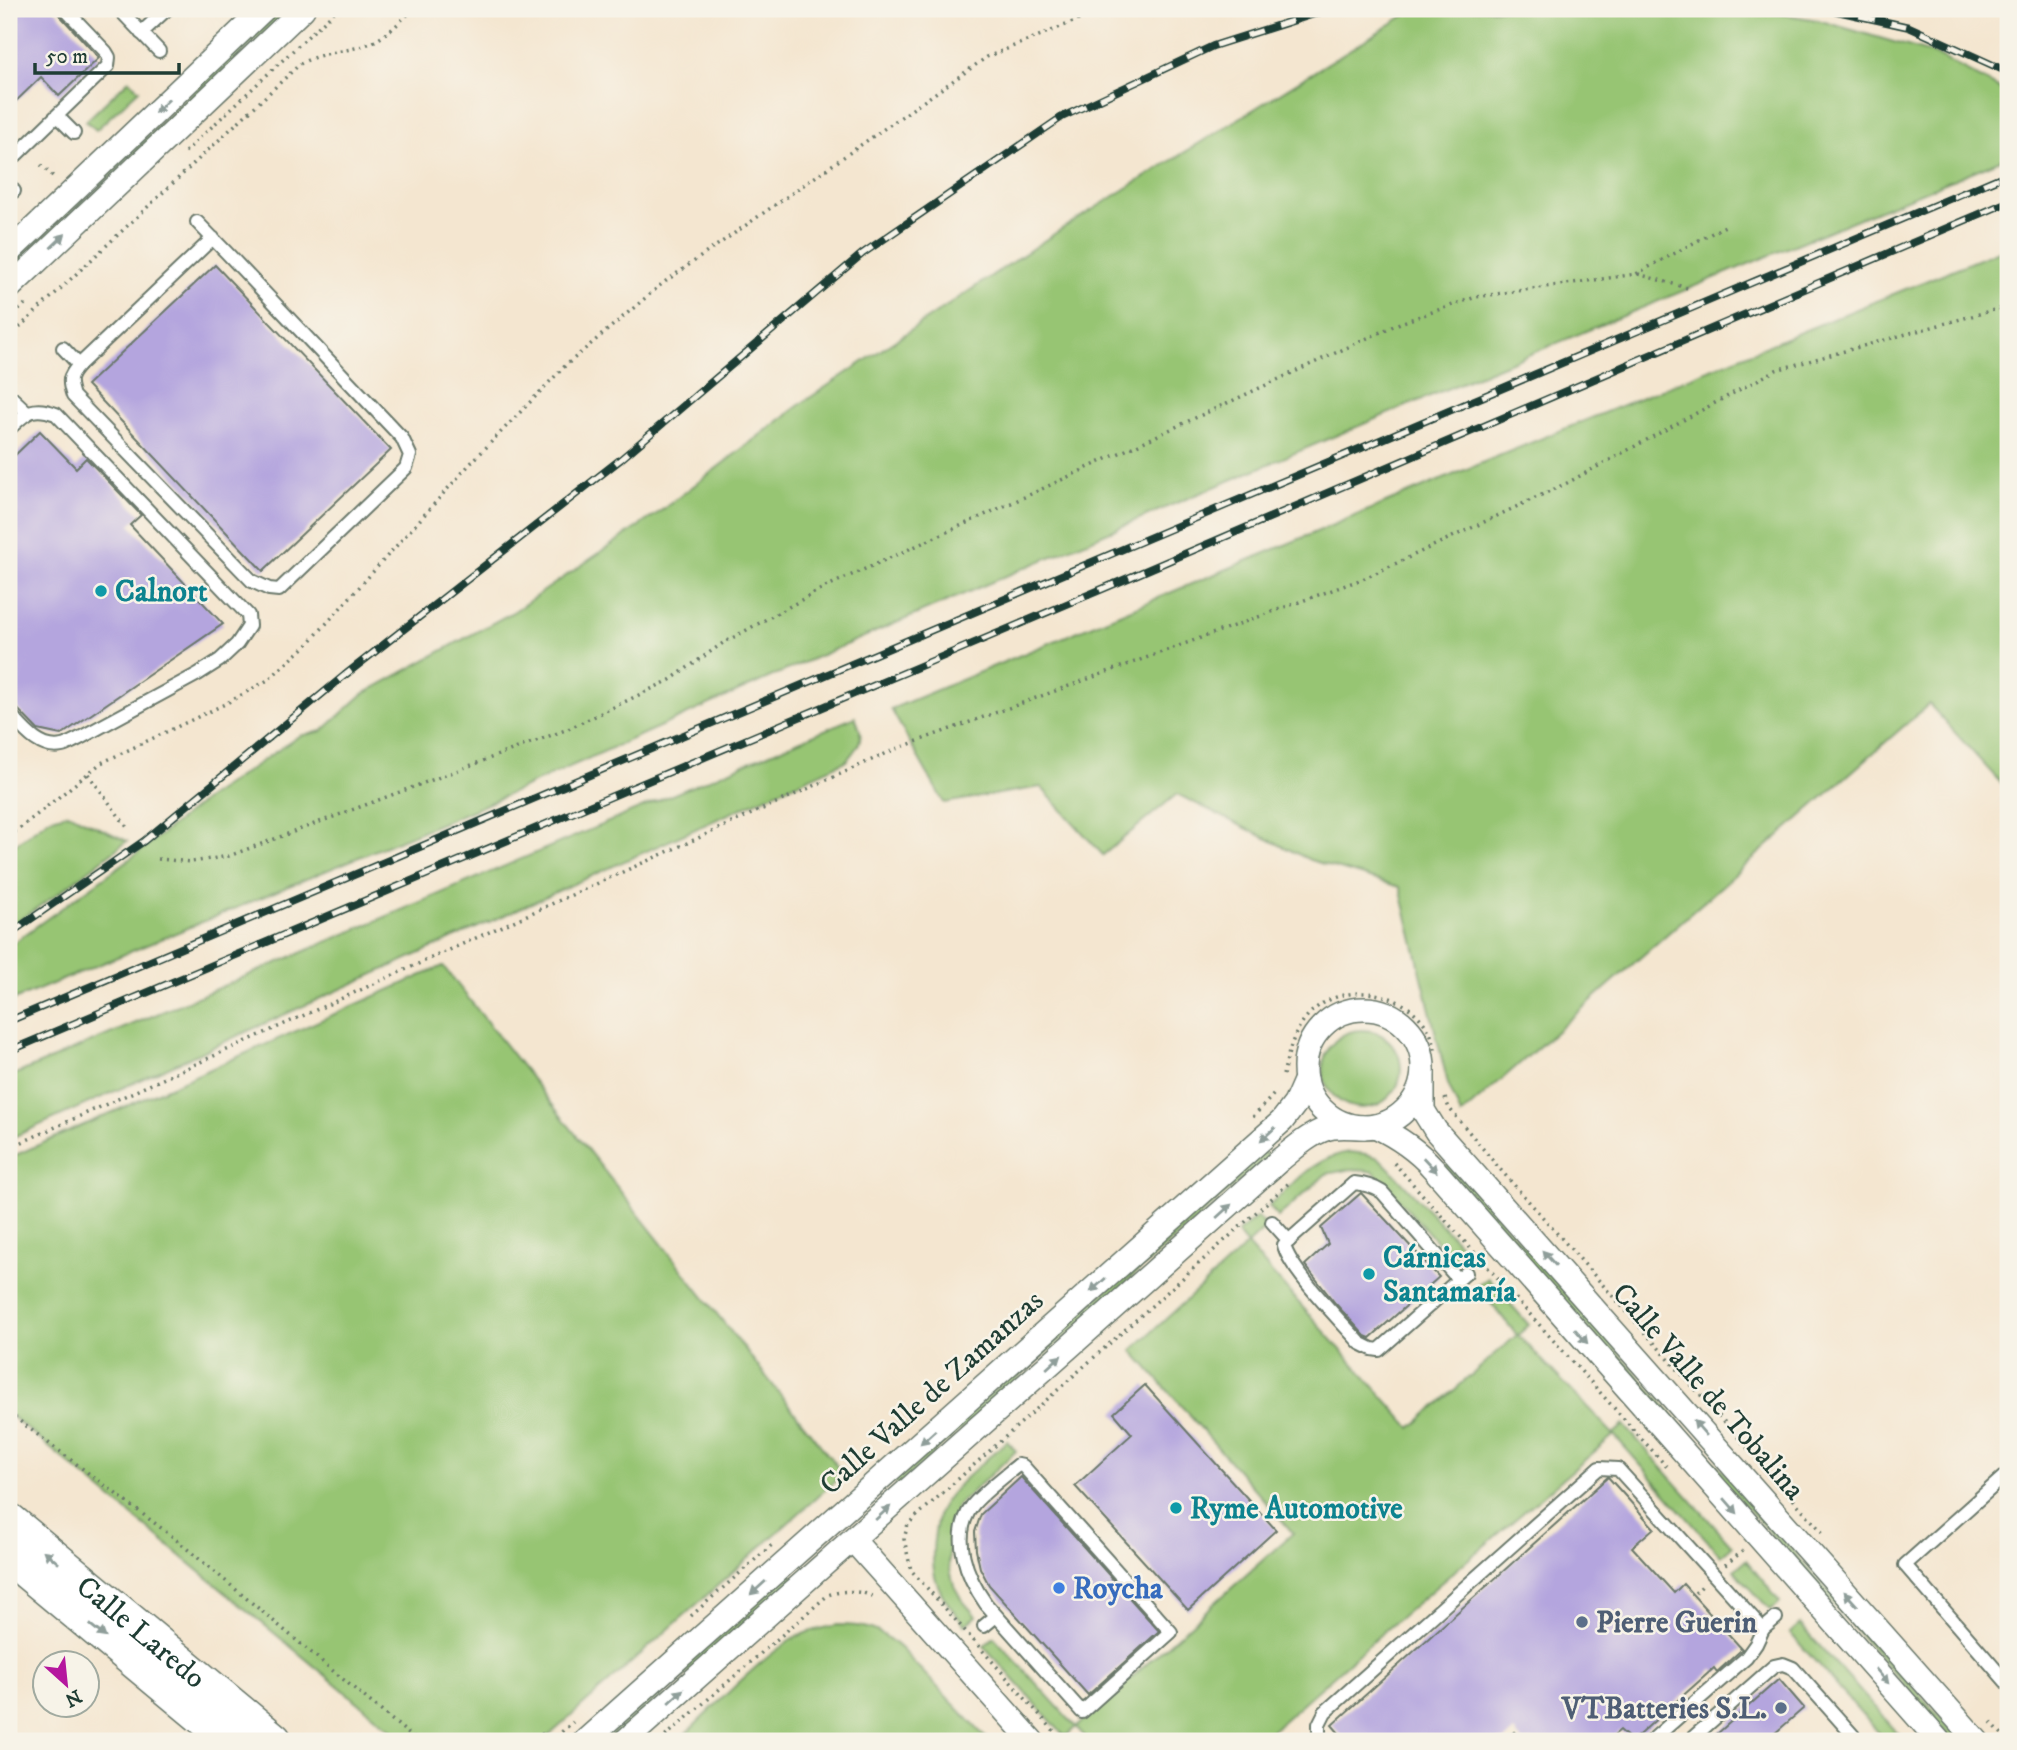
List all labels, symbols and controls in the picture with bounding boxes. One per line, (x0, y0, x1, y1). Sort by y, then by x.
scale bar (35, 32, 178, 76)
text: 50 m (46, 44, 88, 70)
one-way arrow (154, 98, 171, 114)
one-way arrow (49, 234, 66, 250)
place label: Calnort (115, 574, 208, 611)
marker: Calnort (93, 583, 109, 599)
one-way arrow (1259, 1126, 1277, 1142)
one-way arrow (1422, 1156, 1438, 1174)
one-way arrow (1215, 1203, 1233, 1219)
place label: Cárnicas Santamaría (1383, 1240, 1518, 1311)
one-way arrow (1541, 1249, 1557, 1267)
marker: Cárnicas Santamaría (1361, 1266, 1377, 1282)
street label: Calle Valle de Tobalina (1603, 1276, 1813, 1508)
one-way arrow (1090, 1277, 1107, 1293)
street label: Calle Valle de Zamanzas (812, 1283, 1052, 1503)
one-way arrow (1572, 1327, 1588, 1344)
one-way arrow (1045, 1355, 1062, 1370)
one-way arrow (1693, 1420, 1708, 1437)
one-way arrow (919, 1429, 937, 1445)
place label: Ryme Automotive (1190, 1491, 1403, 1528)
one-way arrow (1723, 1497, 1739, 1515)
marker: Ryme Automotive (1168, 1500, 1184, 1516)
one-way arrow (875, 1506, 892, 1521)
one-way arrow (42, 1549, 60, 1564)
street label: Calle Laredo (68, 1569, 213, 1697)
place label: Roycha (1073, 1571, 1164, 1608)
one-way arrow (749, 1580, 767, 1596)
marker: Roycha (1051, 1580, 1067, 1596)
one-way arrow (1843, 1591, 1859, 1608)
place label: Pierre Guerin (1596, 1605, 1758, 1642)
marker: Pierre Guerin (1574, 1614, 1590, 1630)
one-way arrow (90, 1623, 107, 1638)
north arrow (32, 1648, 102, 1718)
one-way arrow (1874, 1668, 1889, 1685)
text: N (61, 1684, 85, 1712)
one-way arrow (668, 1689, 685, 1704)
place label: VTBatteries S.L. (1561, 1691, 1767, 1728)
marker: VTBatteries S.L. (1773, 1700, 1789, 1716)

